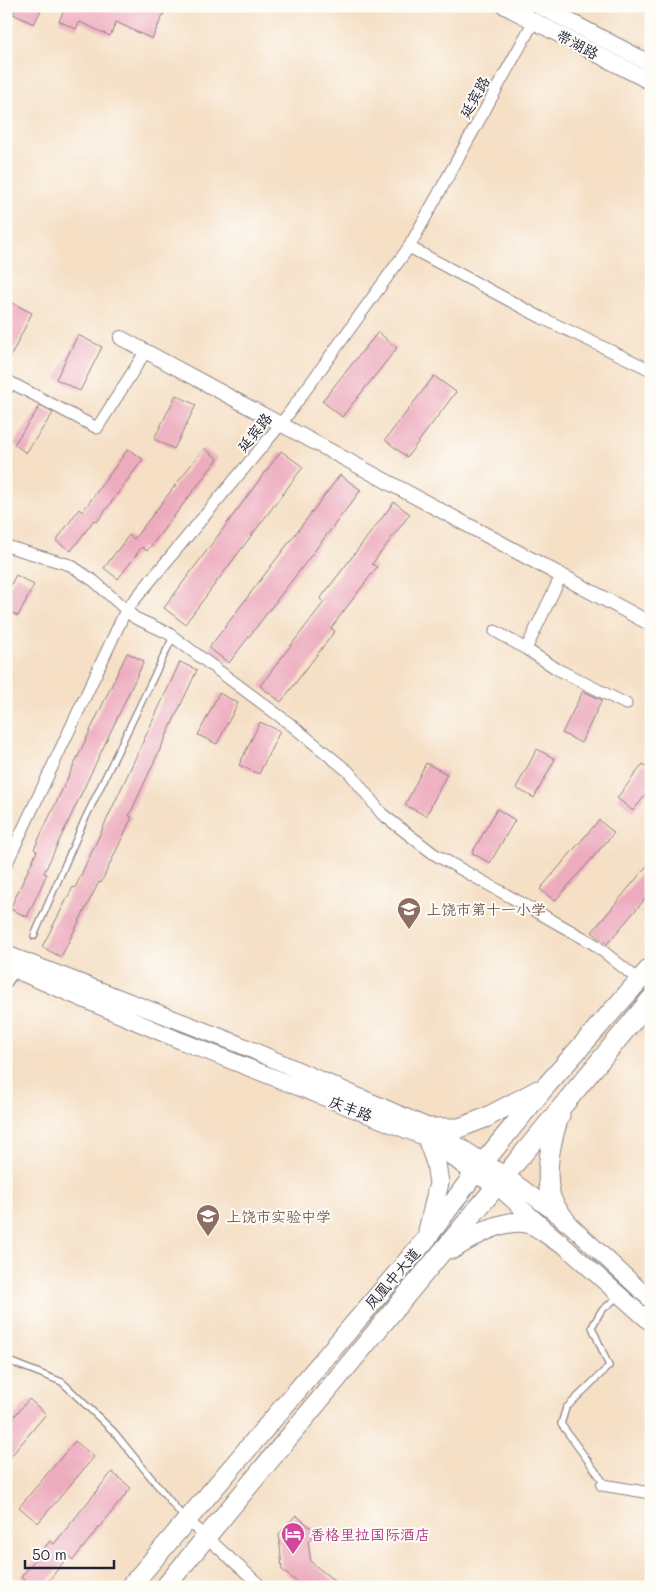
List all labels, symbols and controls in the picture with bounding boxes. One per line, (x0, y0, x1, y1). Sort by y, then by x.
street label: 带湖路 (553, 25, 603, 63)
street label: 延宾路 (454, 72, 494, 122)
street label: 延宾路 (232, 408, 276, 456)
school or university icon: 上饶市第十一小学 (396, 896, 422, 930)
place label: 上饶市第十一小学 (426, 899, 546, 919)
street label: 庆丰路 (326, 1091, 376, 1125)
school or university icon: 上饶市实验中学 (195, 1203, 221, 1237)
place label: 上饶市实验中学 (226, 1206, 331, 1226)
street label: 凤凰中大道 (360, 1243, 424, 1313)
hotel icon: 香格里拉国际酒店 (280, 1521, 306, 1555)
place label: 香格里拉国际酒店 (310, 1524, 430, 1544)
scale bar (25, 1538, 114, 1570)
text: 50 m (32, 1544, 67, 1564)

